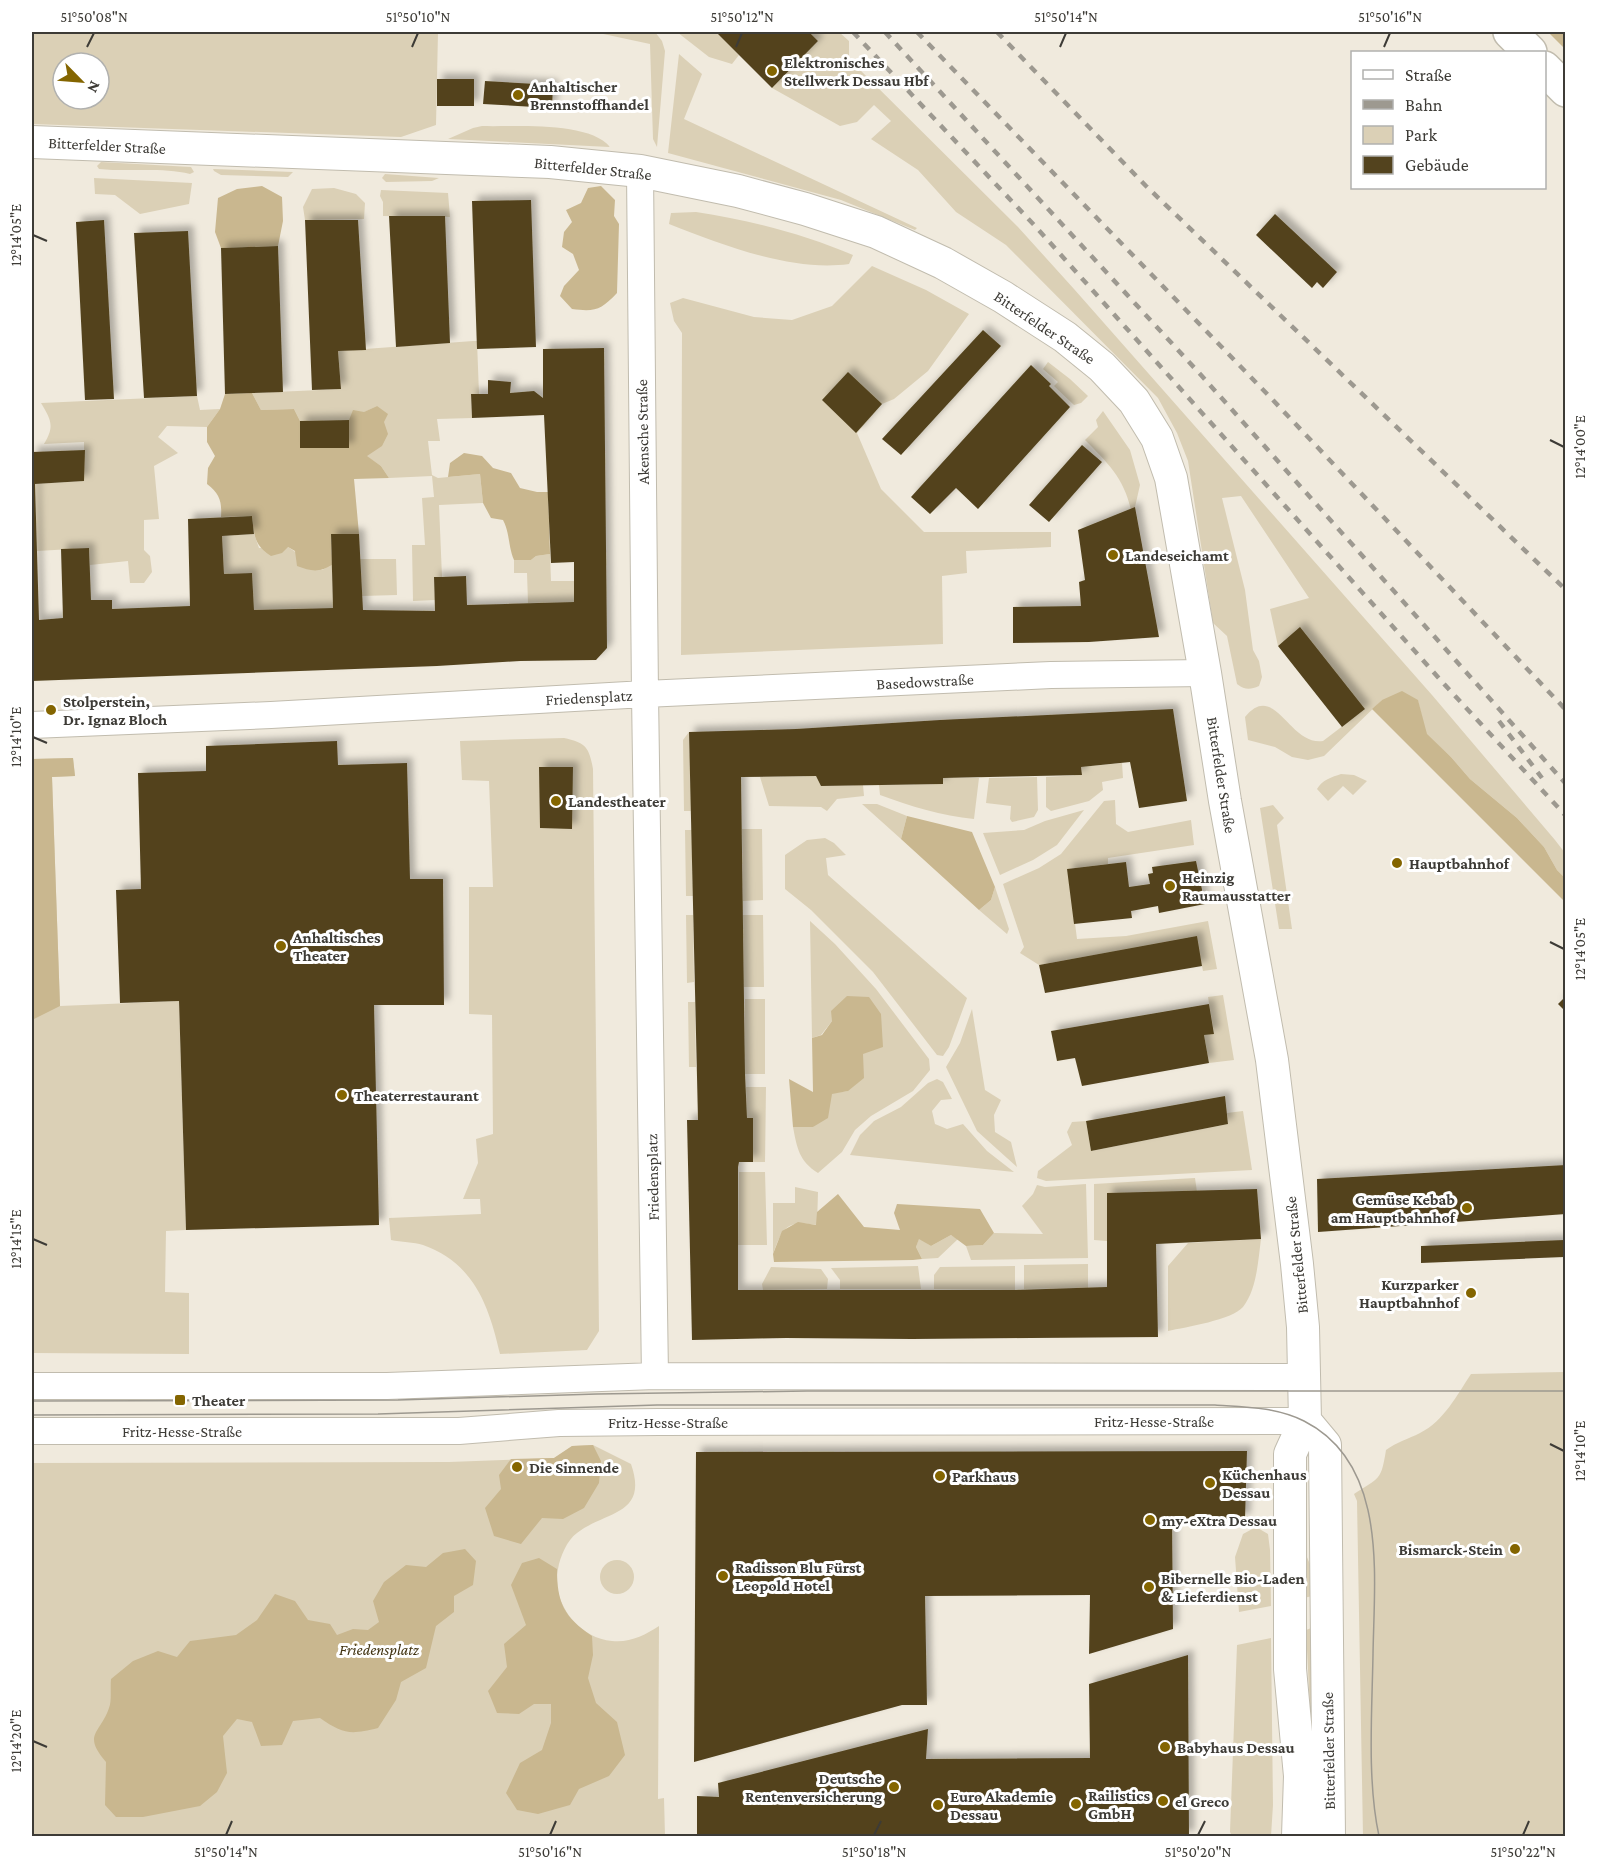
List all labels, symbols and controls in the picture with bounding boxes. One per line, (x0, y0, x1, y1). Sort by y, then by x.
text: 51°50'08"N (60, 9, 128, 25)
text: 51°50'10"N (386, 9, 451, 25)
text: 51°50'12"N (710, 9, 774, 25)
text: 51°50'14"N (1034, 9, 1098, 25)
text: 51°50'16"N (1358, 9, 1422, 25)
north arrow (51, 51, 111, 111)
legend (1351, 51, 1546, 189)
place label: Elektronisches Stellwerk Dessau Hbf (784, 54, 930, 89)
marker: Elektronisches Stellwerk Dessau Hbf (765, 64, 779, 78)
text: Straße (1405, 65, 1452, 85)
place label: Anhaltischer Brennstoffhandel (529, 78, 649, 113)
text: N (84, 79, 104, 96)
marker: Anhaltischer Brennstoffhandel (511, 88, 525, 102)
text: Bahn (1405, 95, 1443, 115)
text: Park (1405, 125, 1437, 145)
street label: Bitterfelder Straße (48, 134, 166, 157)
street label: Bitterfelder Straße (534, 154, 652, 183)
text: Gebäude (1405, 155, 1469, 175)
text: 12°14'05"E (8, 204, 24, 266)
street label: Bitterfelder Straße (991, 287, 1098, 367)
street label: Akensche Straße (633, 379, 652, 485)
text: 12°14'00"E (1572, 415, 1588, 479)
place label: Landeseichamt (1125, 547, 1229, 564)
marker: Landeseichamt (1106, 548, 1120, 562)
street label: Basedowstraße (876, 670, 974, 693)
street label: Friedensplatz (545, 687, 633, 709)
place label: Stolperstein, Dr. Ignaz Bloch (63, 693, 167, 728)
marker: Stolperstein, Dr. Ignaz Bloch (44, 703, 58, 717)
text: 12°14'10"E (8, 707, 24, 767)
street label: Bitterfelder Straße (1204, 716, 1239, 835)
place label: Landestheater (568, 793, 667, 810)
marker: Landestheater (549, 794, 563, 808)
place label: Hauptbahnhof (1409, 855, 1511, 872)
marker: Hauptbahnhof (1390, 856, 1404, 870)
place label: Heinzig Raumausstatter (1182, 869, 1291, 904)
marker: Heinzig Raumausstatter (1163, 879, 1177, 893)
text: 12°14'05"E (1572, 918, 1588, 980)
place label: Anhaltisches Theater (292, 929, 381, 964)
marker: Anhaltisches Theater (274, 939, 288, 953)
place label: Theaterrestaurant (354, 1087, 479, 1104)
marker: Theaterrestaurant (335, 1088, 349, 1102)
street label: Friedensplatz (643, 1133, 663, 1221)
place label: Gemüse Kebab am Hauptbahnhof (1331, 1191, 1457, 1226)
street label: Bitterfelder Straße (1282, 1196, 1311, 1314)
marker: Gemüse Kebab am Hauptbahnhof (1460, 1201, 1474, 1215)
text: 12°14'15"E (8, 1209, 24, 1269)
place label: Kurzparker Hauptbahnhof (1359, 1276, 1461, 1311)
marker: Kurzparker Hauptbahnhof (1464, 1286, 1478, 1300)
place label: Theater (192, 1392, 246, 1409)
marker: Theater (173, 1393, 187, 1407)
street label: Fritz-Hesse-Straße (1094, 1413, 1214, 1430)
street label: Fritz-Hesse-Straße (608, 1414, 728, 1431)
text: 12°14'10"E (1572, 1421, 1588, 1481)
street label: Fritz-Hesse-Straße (122, 1423, 242, 1440)
place label: Die Sinnende (529, 1459, 620, 1476)
marker: Die Sinnende (510, 1460, 524, 1474)
place label: Küchenhaus Dessau (1222, 1466, 1307, 1501)
place label: Parkhaus (952, 1468, 1016, 1485)
marker: Parkhaus (933, 1469, 947, 1483)
marker: Küchenhaus Dessau (1203, 1476, 1217, 1490)
place label: my-eXtra Dessau (1162, 1512, 1277, 1529)
marker: my-eXtra Dessau (1143, 1513, 1157, 1527)
place label: Bismarck-Stein (1398, 1541, 1503, 1558)
marker: Bismarck-Stein (1508, 1542, 1522, 1556)
place label: Radisson Blu Fürst Leopold Hotel (735, 1559, 861, 1594)
marker: Radisson Blu Fürst Leopold Hotel (716, 1569, 730, 1583)
place label: Bibernelle Bio-Laden & Lieferdienst (1161, 1570, 1305, 1605)
marker: Bibernelle Bio-Laden & Lieferdienst (1142, 1580, 1156, 1594)
park label: Friedensplatz (339, 1641, 420, 1659)
street label: Bitterfelder Straße (1319, 1692, 1338, 1810)
text: 12°14'20"E (8, 1710, 24, 1772)
place label: Babyhaus Dessau (1177, 1739, 1295, 1756)
marker: Babyhaus Dessau (1158, 1740, 1172, 1754)
place label: Deutsche Rentenversicherung (745, 1770, 883, 1805)
marker: Deutsche Rentenversicherung (887, 1780, 901, 1794)
place label: Railistics GmbH (1088, 1787, 1150, 1822)
place label: Euro Akademie Dessau (950, 1788, 1054, 1823)
place label: el Greco (1175, 1793, 1229, 1810)
marker: el Greco (1156, 1794, 1170, 1808)
marker: Railistics GmbH (1069, 1797, 1083, 1811)
marker: Euro Akademie Dessau (931, 1798, 945, 1812)
text: 51°50'14"N (194, 1844, 258, 1860)
text: 51°50'16"N (518, 1844, 582, 1860)
text: 51°50'18"N (842, 1844, 906, 1860)
text: 51°50'20"N (1165, 1844, 1232, 1860)
text: 51°50'22"N (1490, 1844, 1556, 1860)

